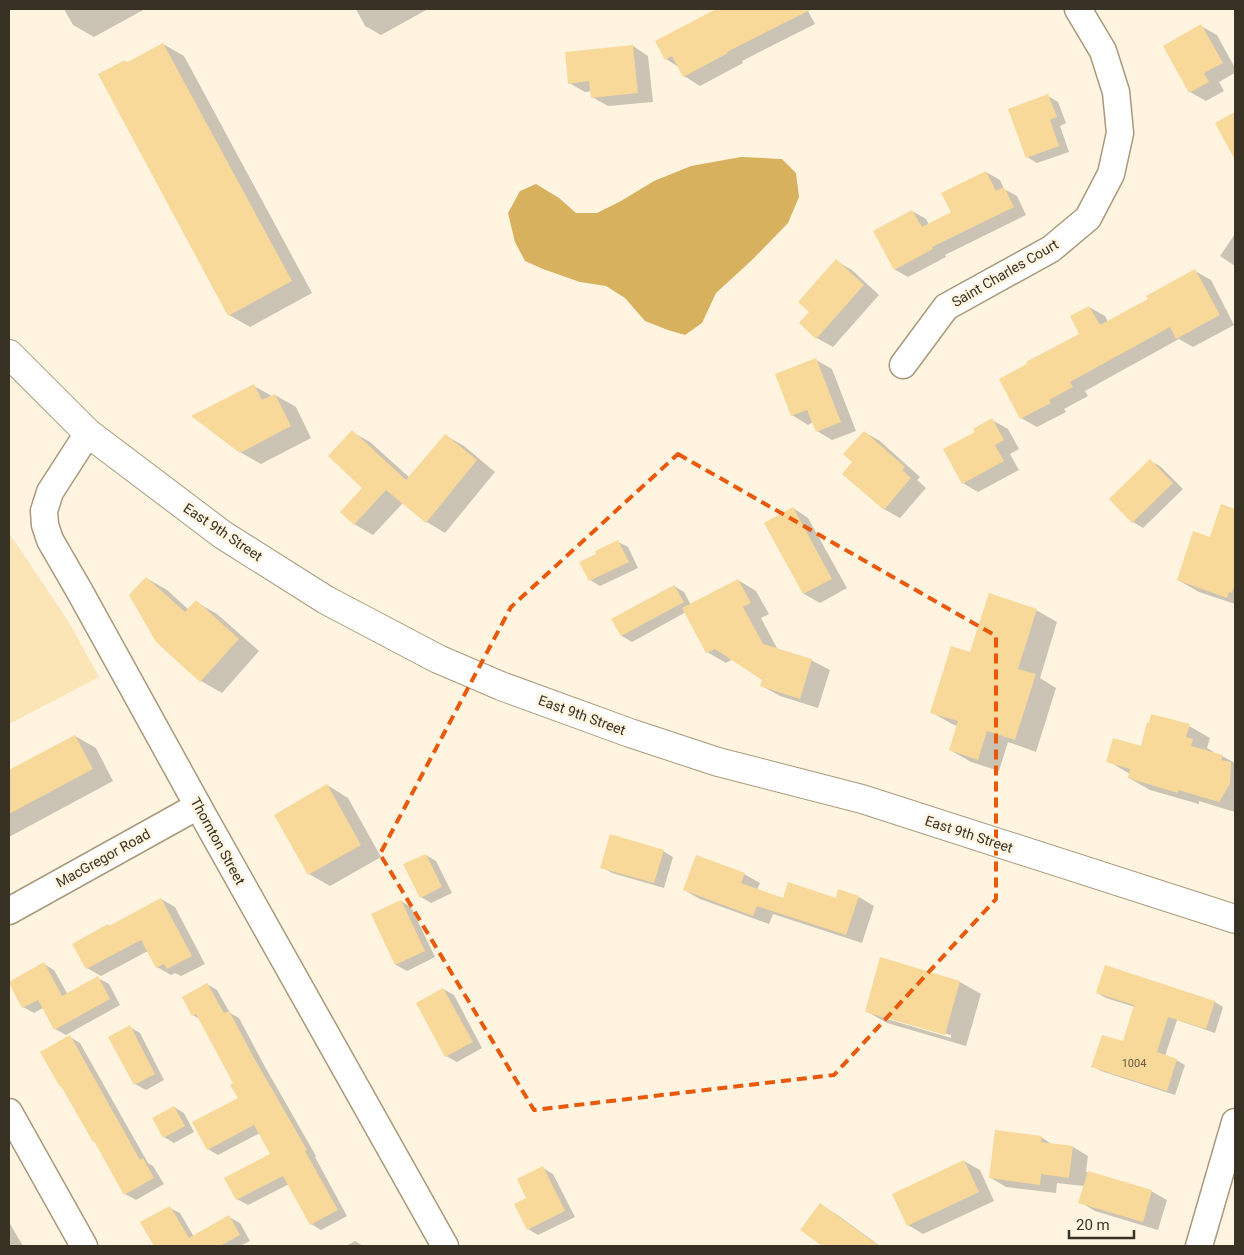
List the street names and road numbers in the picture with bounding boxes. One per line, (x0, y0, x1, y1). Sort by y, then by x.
street label: Saint Charles Court (949, 236, 1061, 310)
street label: East 9th Street (181, 500, 266, 564)
street label: East 9th Street (536, 692, 628, 738)
street label: Thornton Street (187, 795, 249, 888)
street label: East 9th Street (923, 812, 1015, 856)
street label: MacGregor Road (53, 826, 153, 890)

